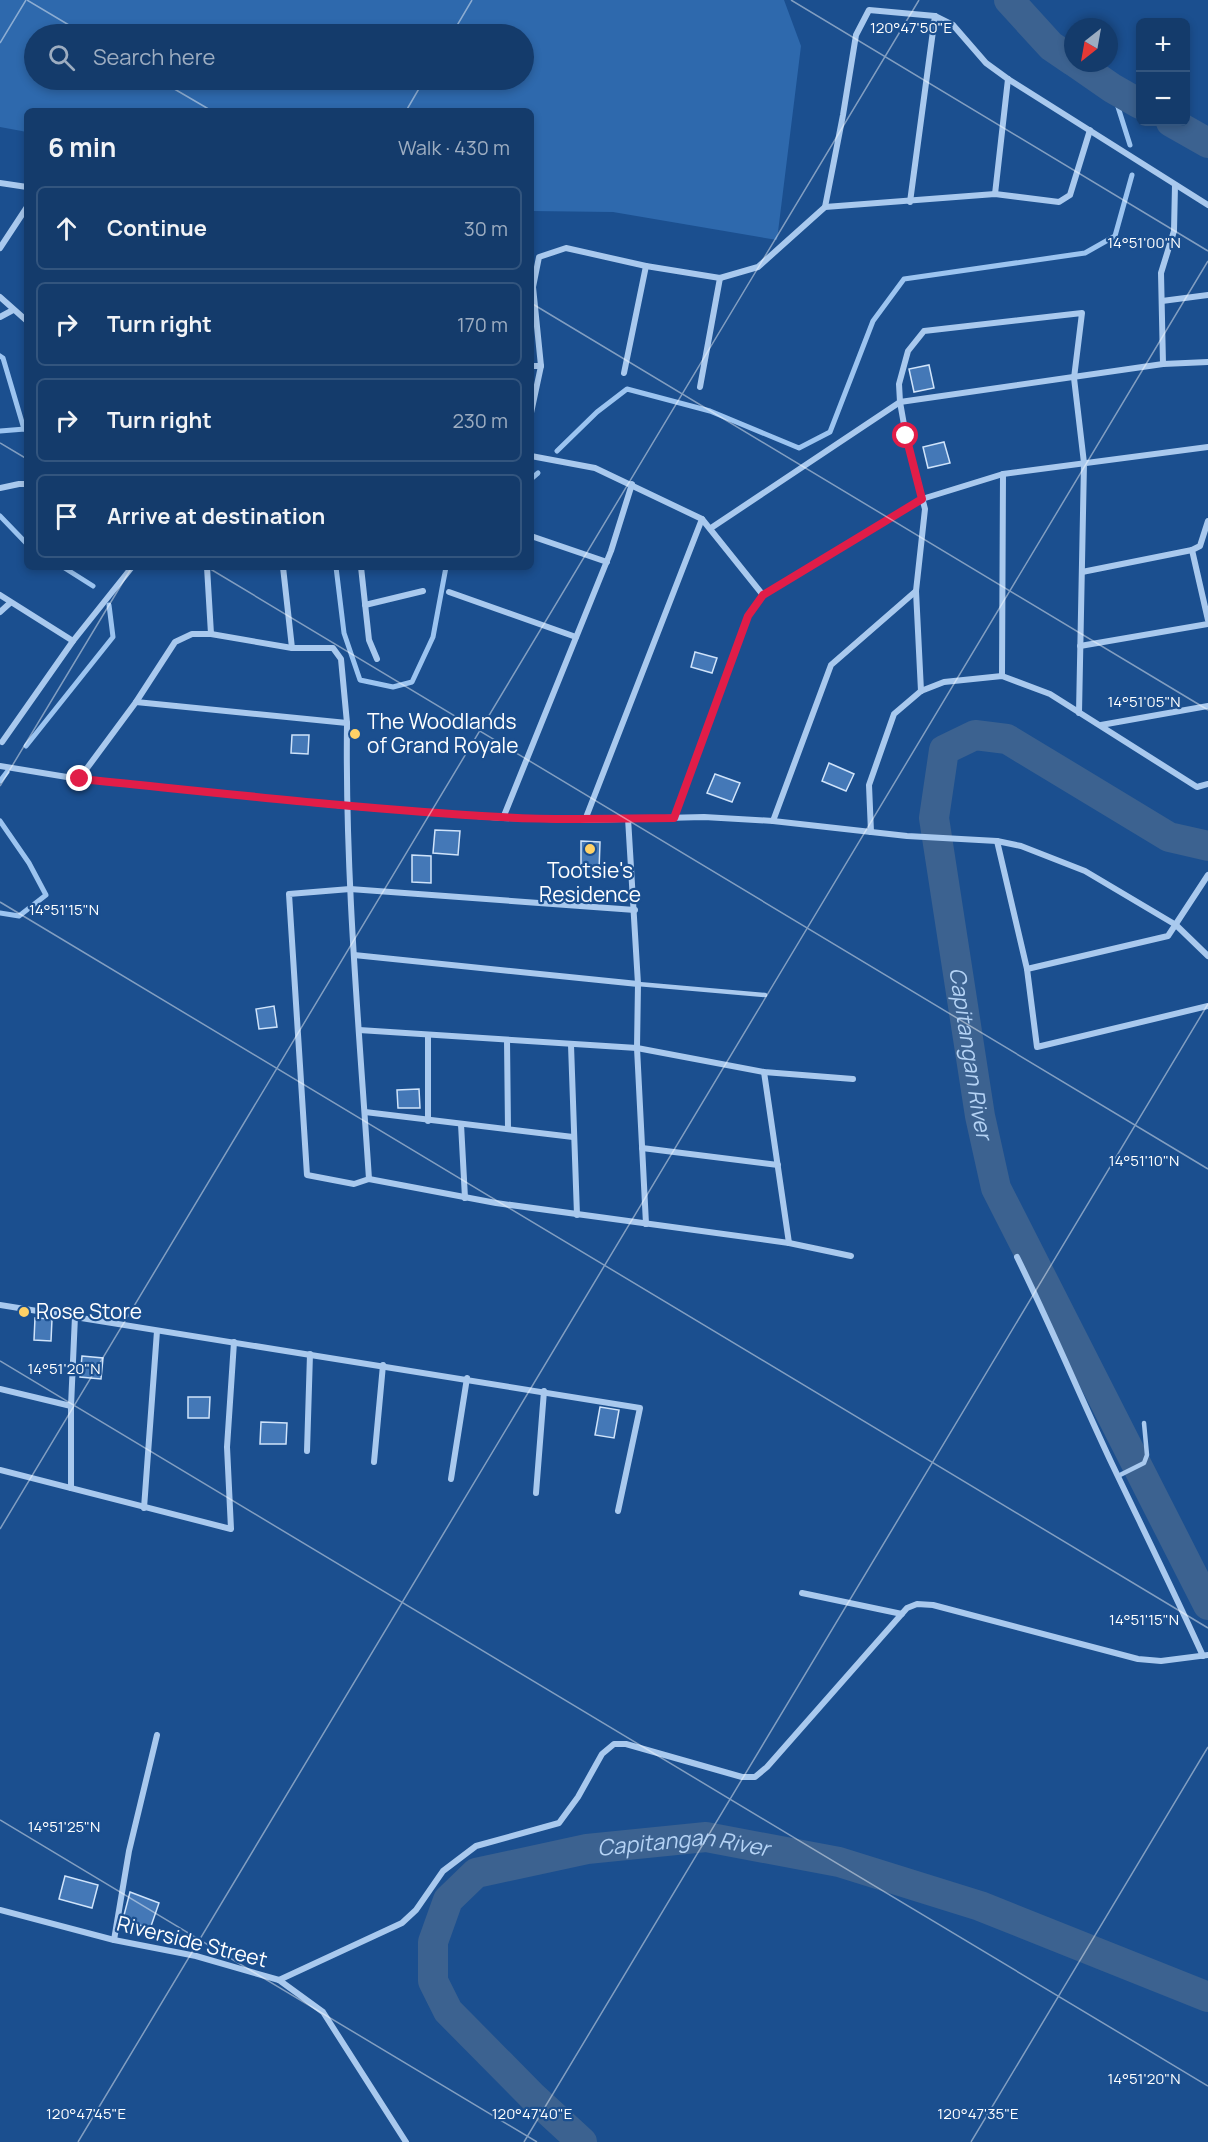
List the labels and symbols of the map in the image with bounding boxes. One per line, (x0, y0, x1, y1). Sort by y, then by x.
text: 120°47'50"E (870, 17, 952, 38)
north arrow (1064, 18, 1118, 72)
text: 14°51'00"N (1107, 232, 1181, 253)
route start (892, 422, 918, 448)
text: 14°51'05"N (1107, 691, 1181, 712)
place label: The Woodlands of Grand Royale (367, 707, 518, 759)
marker: The Woodlands of Grand Royale (348, 727, 362, 741)
route end (66, 765, 92, 791)
marker: Tootsie's Residence (583, 842, 597, 856)
place label: Tootsie's Residence (539, 856, 641, 908)
text: 14°51'15"N (29, 899, 99, 920)
water label: Capitangan River (942, 965, 1000, 1145)
text: 14°51'10"N (1109, 1150, 1179, 1171)
place label: Rose Store (36, 1297, 142, 1325)
marker: Rose Store (17, 1305, 31, 1319)
text: 14°51'20"N (27, 1358, 101, 1379)
text: 14°51'15"N (1109, 1609, 1179, 1630)
text: 14°51'25"N (28, 1816, 100, 1837)
water label: Capitangan River (596, 1822, 775, 1864)
street label: Riverside Street (114, 1909, 271, 1973)
text: 14°51'20"N (1107, 2068, 1181, 2089)
text: 120°47'45"E (46, 2103, 126, 2124)
text: 120°47'40"E (492, 2103, 572, 2124)
text: 120°47'35"E (937, 2103, 1019, 2124)

